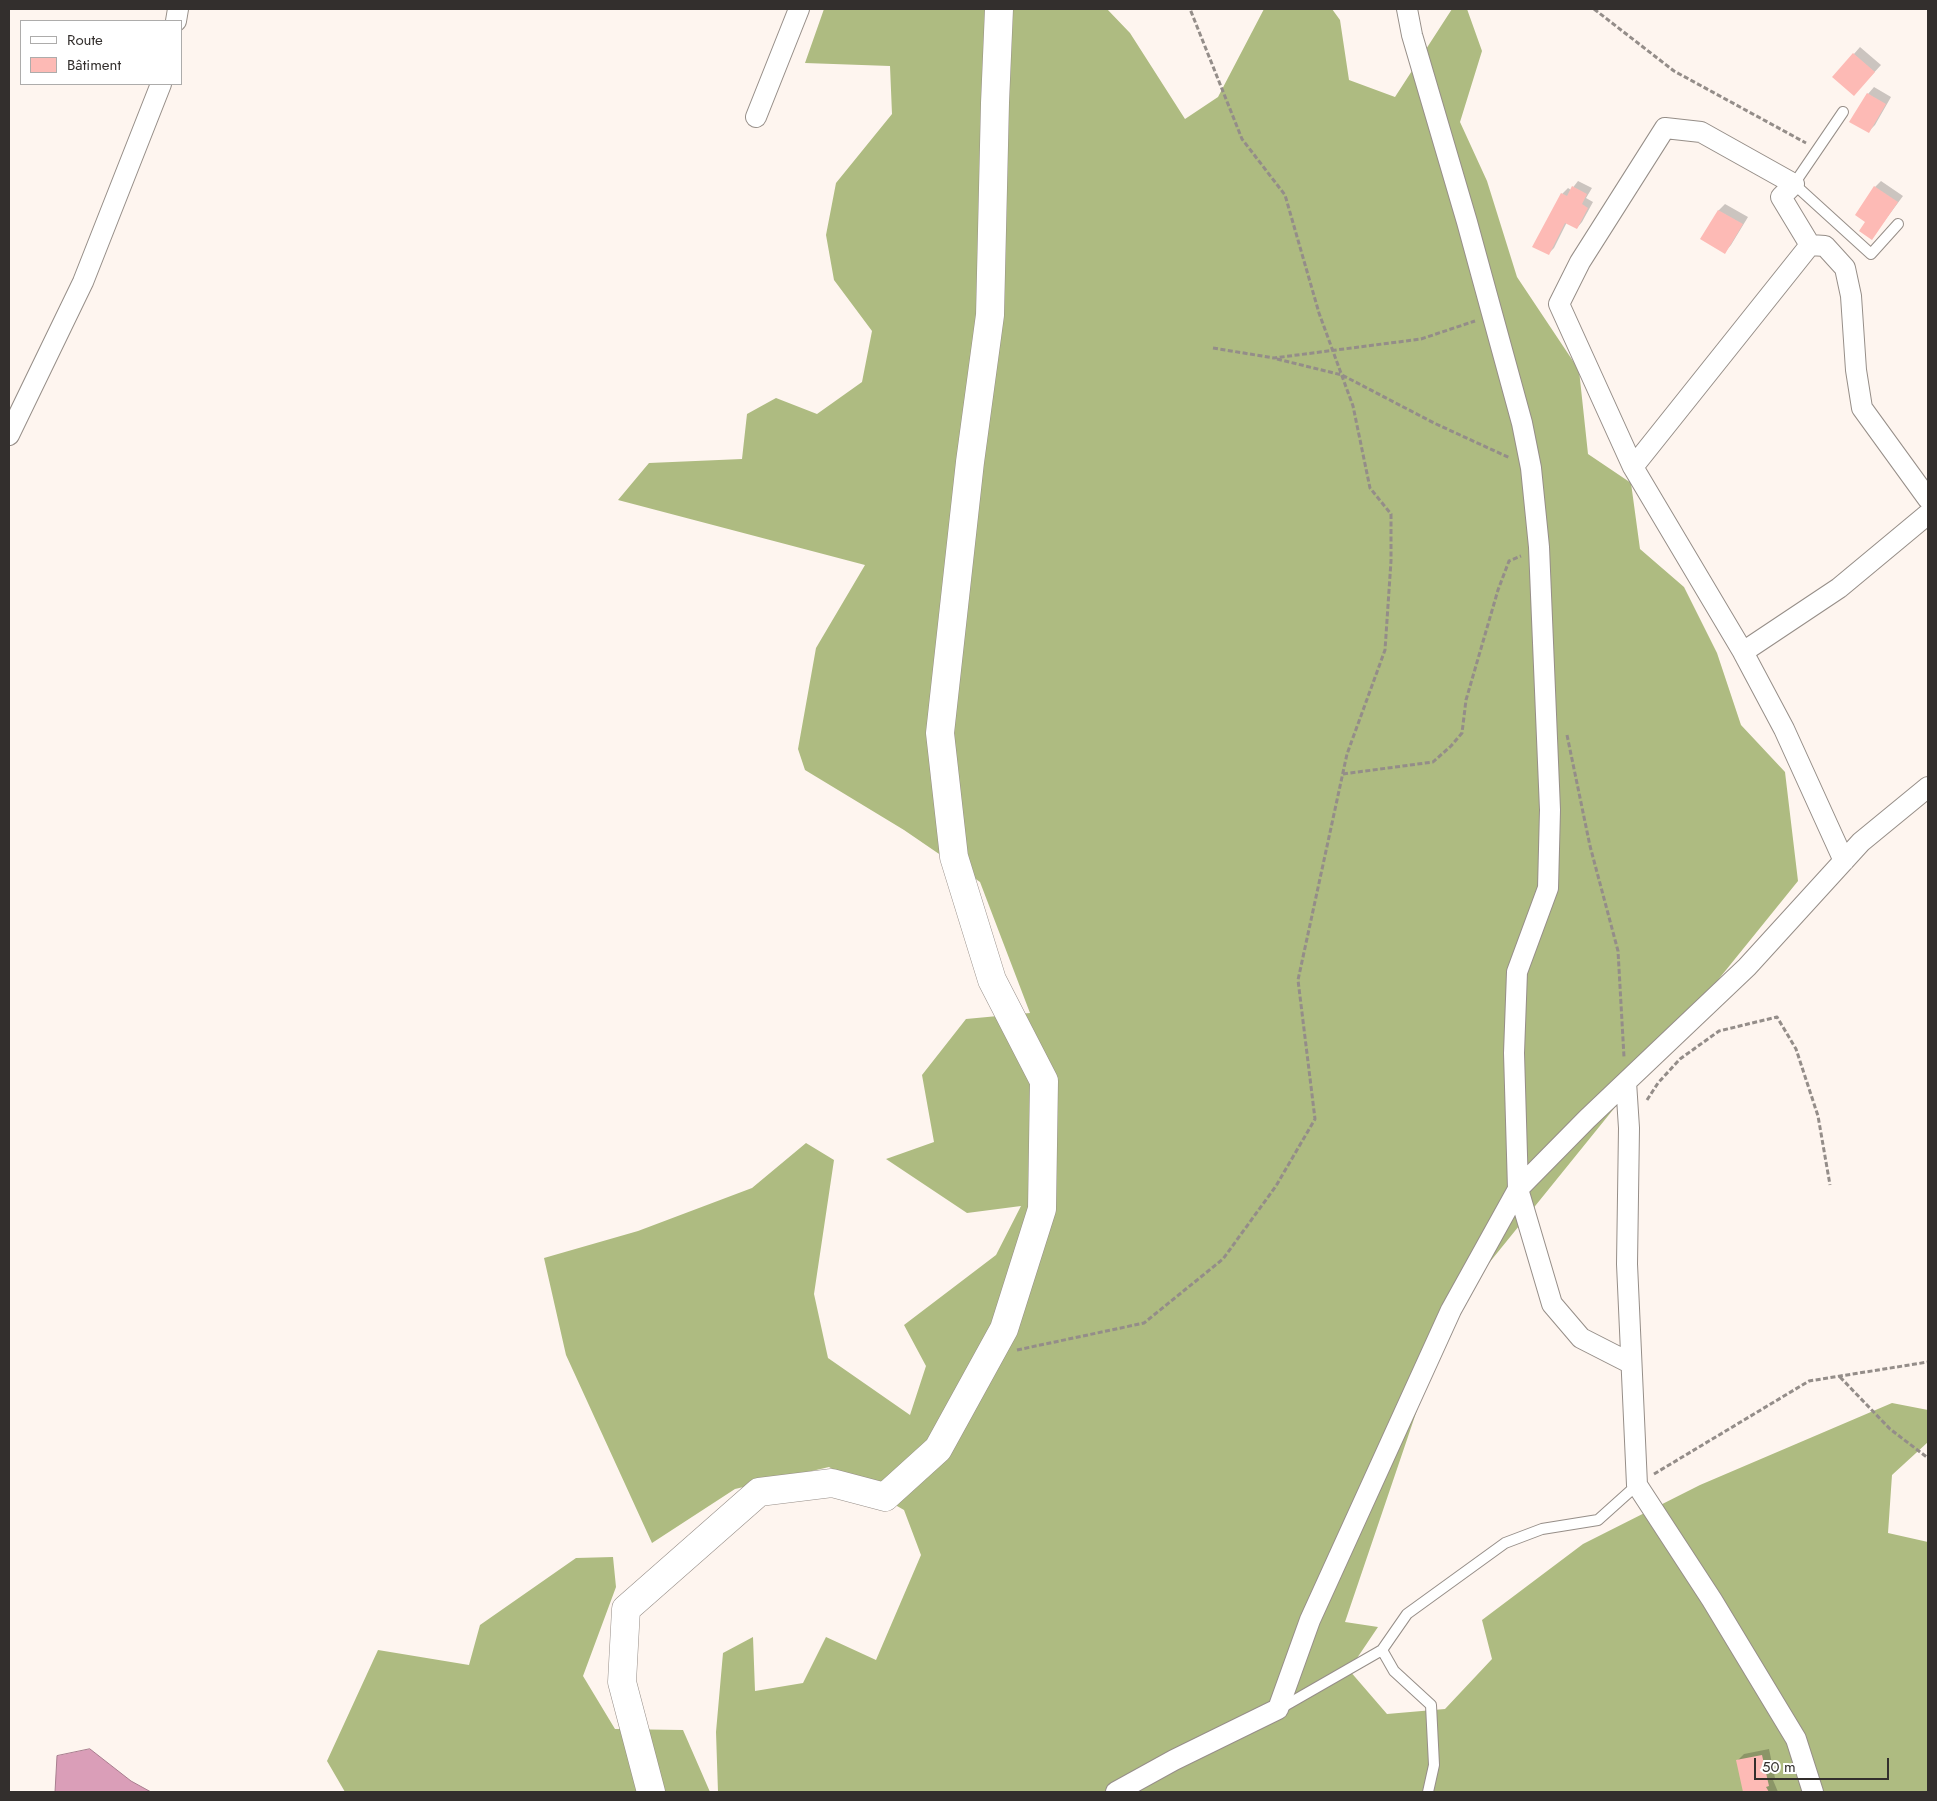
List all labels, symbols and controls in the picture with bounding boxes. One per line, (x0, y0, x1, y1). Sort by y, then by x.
legend (20, 20, 182, 85)
text: Route (67, 29, 103, 51)
text: Bâtiment (67, 54, 121, 76)
scale bar (1757, 1748, 1892, 1780)
text: 50 m (1762, 1756, 1796, 1778)

